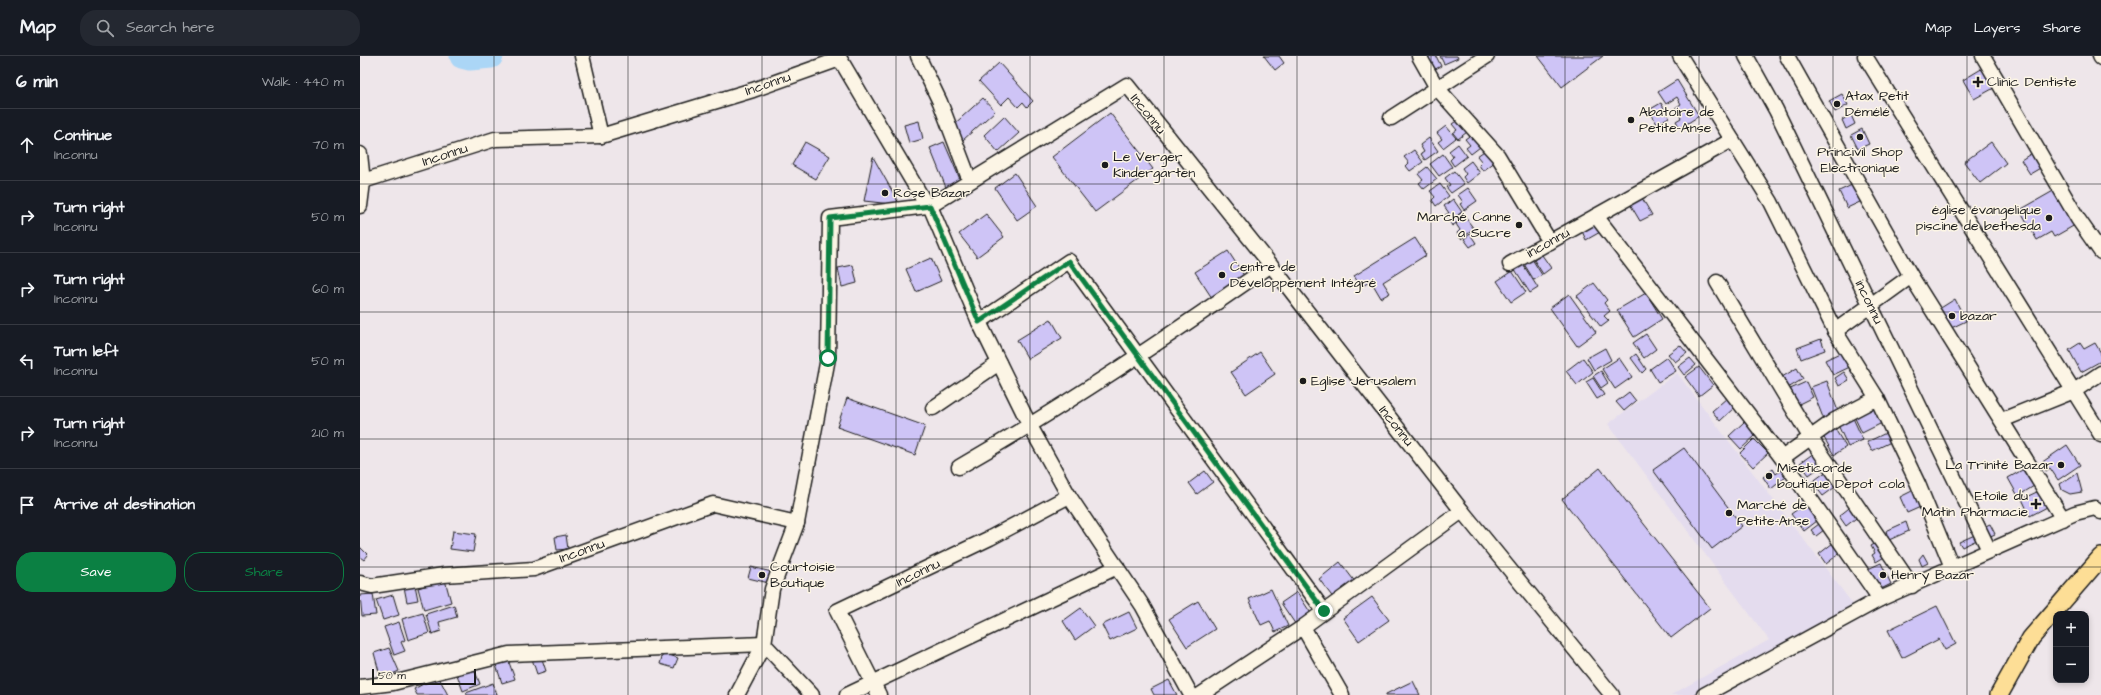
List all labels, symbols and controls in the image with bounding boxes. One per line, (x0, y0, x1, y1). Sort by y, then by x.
search box (80, 10, 360, 46)
text: Map (20, 14, 56, 41)
icon: search (94, 17, 116, 39)
text: Search here (126, 17, 215, 38)
text: Map (1925, 18, 1952, 38)
text: Layers (1974, 18, 2021, 38)
text: Share (2043, 18, 2081, 38)
street label: Inconnu (743, 67, 793, 101)
text: 6 min (16, 70, 58, 94)
place label: Clinic Dentiste (1987, 72, 2077, 92)
text: Walk · 440 m (262, 73, 344, 91)
marker: Clinic Dentiste (1972, 76, 1984, 88)
place label: Atax Petit Démélé (1845, 86, 1909, 122)
street label: Inconnu (1125, 89, 1171, 139)
marker: Atax Petit Démélé (1832, 99, 1842, 109)
place label: Abatoire de Petite-Anse (1639, 102, 1715, 138)
marker: Abatoire de Petite-Anse (1626, 115, 1636, 125)
text: Continue (54, 125, 112, 146)
marker: Princivil Shop Electronique (1855, 132, 1865, 142)
icon: ahead (16, 134, 38, 156)
text: 70 m (312, 136, 344, 154)
street label: Inconnu (420, 138, 470, 172)
place label: Princivil Shop Electronique (1817, 142, 1903, 178)
text: Inconnu (54, 146, 98, 164)
place label: Le Verger Kindergarten (1113, 147, 1195, 183)
marker: Le Verger Kindergarten (1100, 160, 1110, 170)
place label: Rose Bazar (893, 183, 970, 203)
marker: Rose Bazar (880, 188, 890, 198)
text: Turn right (54, 197, 125, 218)
place label: église évangelique piscine de bethesda (1916, 200, 2041, 236)
icon: right (16, 206, 38, 228)
place label: Marché Canne a Sucre (1417, 207, 1511, 243)
text: 50 m (311, 208, 344, 226)
marker: église évangelique piscine de bethesda (2044, 213, 2054, 223)
text: Inconnu (54, 218, 98, 236)
marker: Marché Canne a Sucre (1514, 220, 1524, 230)
street label: inconnu (1523, 223, 1573, 263)
place label: Centre de Développement Intégré (1230, 257, 1377, 293)
text: Turn right (54, 269, 125, 290)
marker: Centre de Développement Intégré (1217, 270, 1227, 280)
street label: inconnu (1850, 277, 1888, 327)
icon: right (16, 278, 38, 300)
text: 60 m (312, 280, 344, 298)
text: Inconnu (54, 290, 98, 308)
place label: bazar (1960, 306, 1997, 326)
marker: bazar (1947, 311, 1957, 321)
text: Turn left (54, 341, 118, 362)
route start (819, 349, 837, 367)
icon: left (16, 350, 38, 372)
text: 50 m (311, 352, 344, 370)
text: Inconnu (54, 362, 98, 380)
place label: Eglise Jerusalem (1311, 371, 1416, 391)
marker: Eglise Jerusalem (1298, 376, 1308, 386)
street label: Inconnu (1374, 401, 1418, 451)
text: Turn right (54, 413, 125, 434)
icon: right (16, 422, 38, 444)
text: 210 m (311, 424, 344, 442)
text: Inconnu (54, 434, 98, 452)
place label: La Trinité Bazar (1945, 455, 2053, 475)
place label: Miseticorde boutique Depot cola (1777, 458, 1905, 494)
marker: La Trinité Bazar (2056, 460, 2066, 470)
marker: Miseticorde boutique Depot cola (1764, 471, 1774, 481)
place label: Etoile du Matin Pharmacie (1922, 486, 2028, 522)
icon: arrive (16, 494, 38, 516)
text: Arrive at destination (54, 494, 195, 515)
place label: Marché de Petite-Anse (1737, 495, 1810, 531)
marker: Etoile du Matin Pharmacie (2031, 499, 2041, 509)
marker: Marché de Petite-Anse (1724, 508, 1734, 518)
street label: Inconnu (557, 534, 607, 568)
button: Save (16, 552, 176, 592)
button: Share (184, 552, 344, 592)
street label: Inconnu (893, 554, 943, 592)
place label: Courtoisie Boutique (770, 557, 835, 593)
place label: Henry Bazar (1891, 565, 1974, 585)
marker: Courtoisie Boutique (757, 570, 767, 580)
marker: Henry Bazar (1878, 570, 1888, 580)
route end (1315, 602, 1333, 620)
map controls (2053, 611, 2089, 683)
button: + (2053, 611, 2089, 647)
button: − (2053, 647, 2089, 683)
scale bar (372, 667, 476, 686)
text: 50 m (378, 668, 406, 683)

